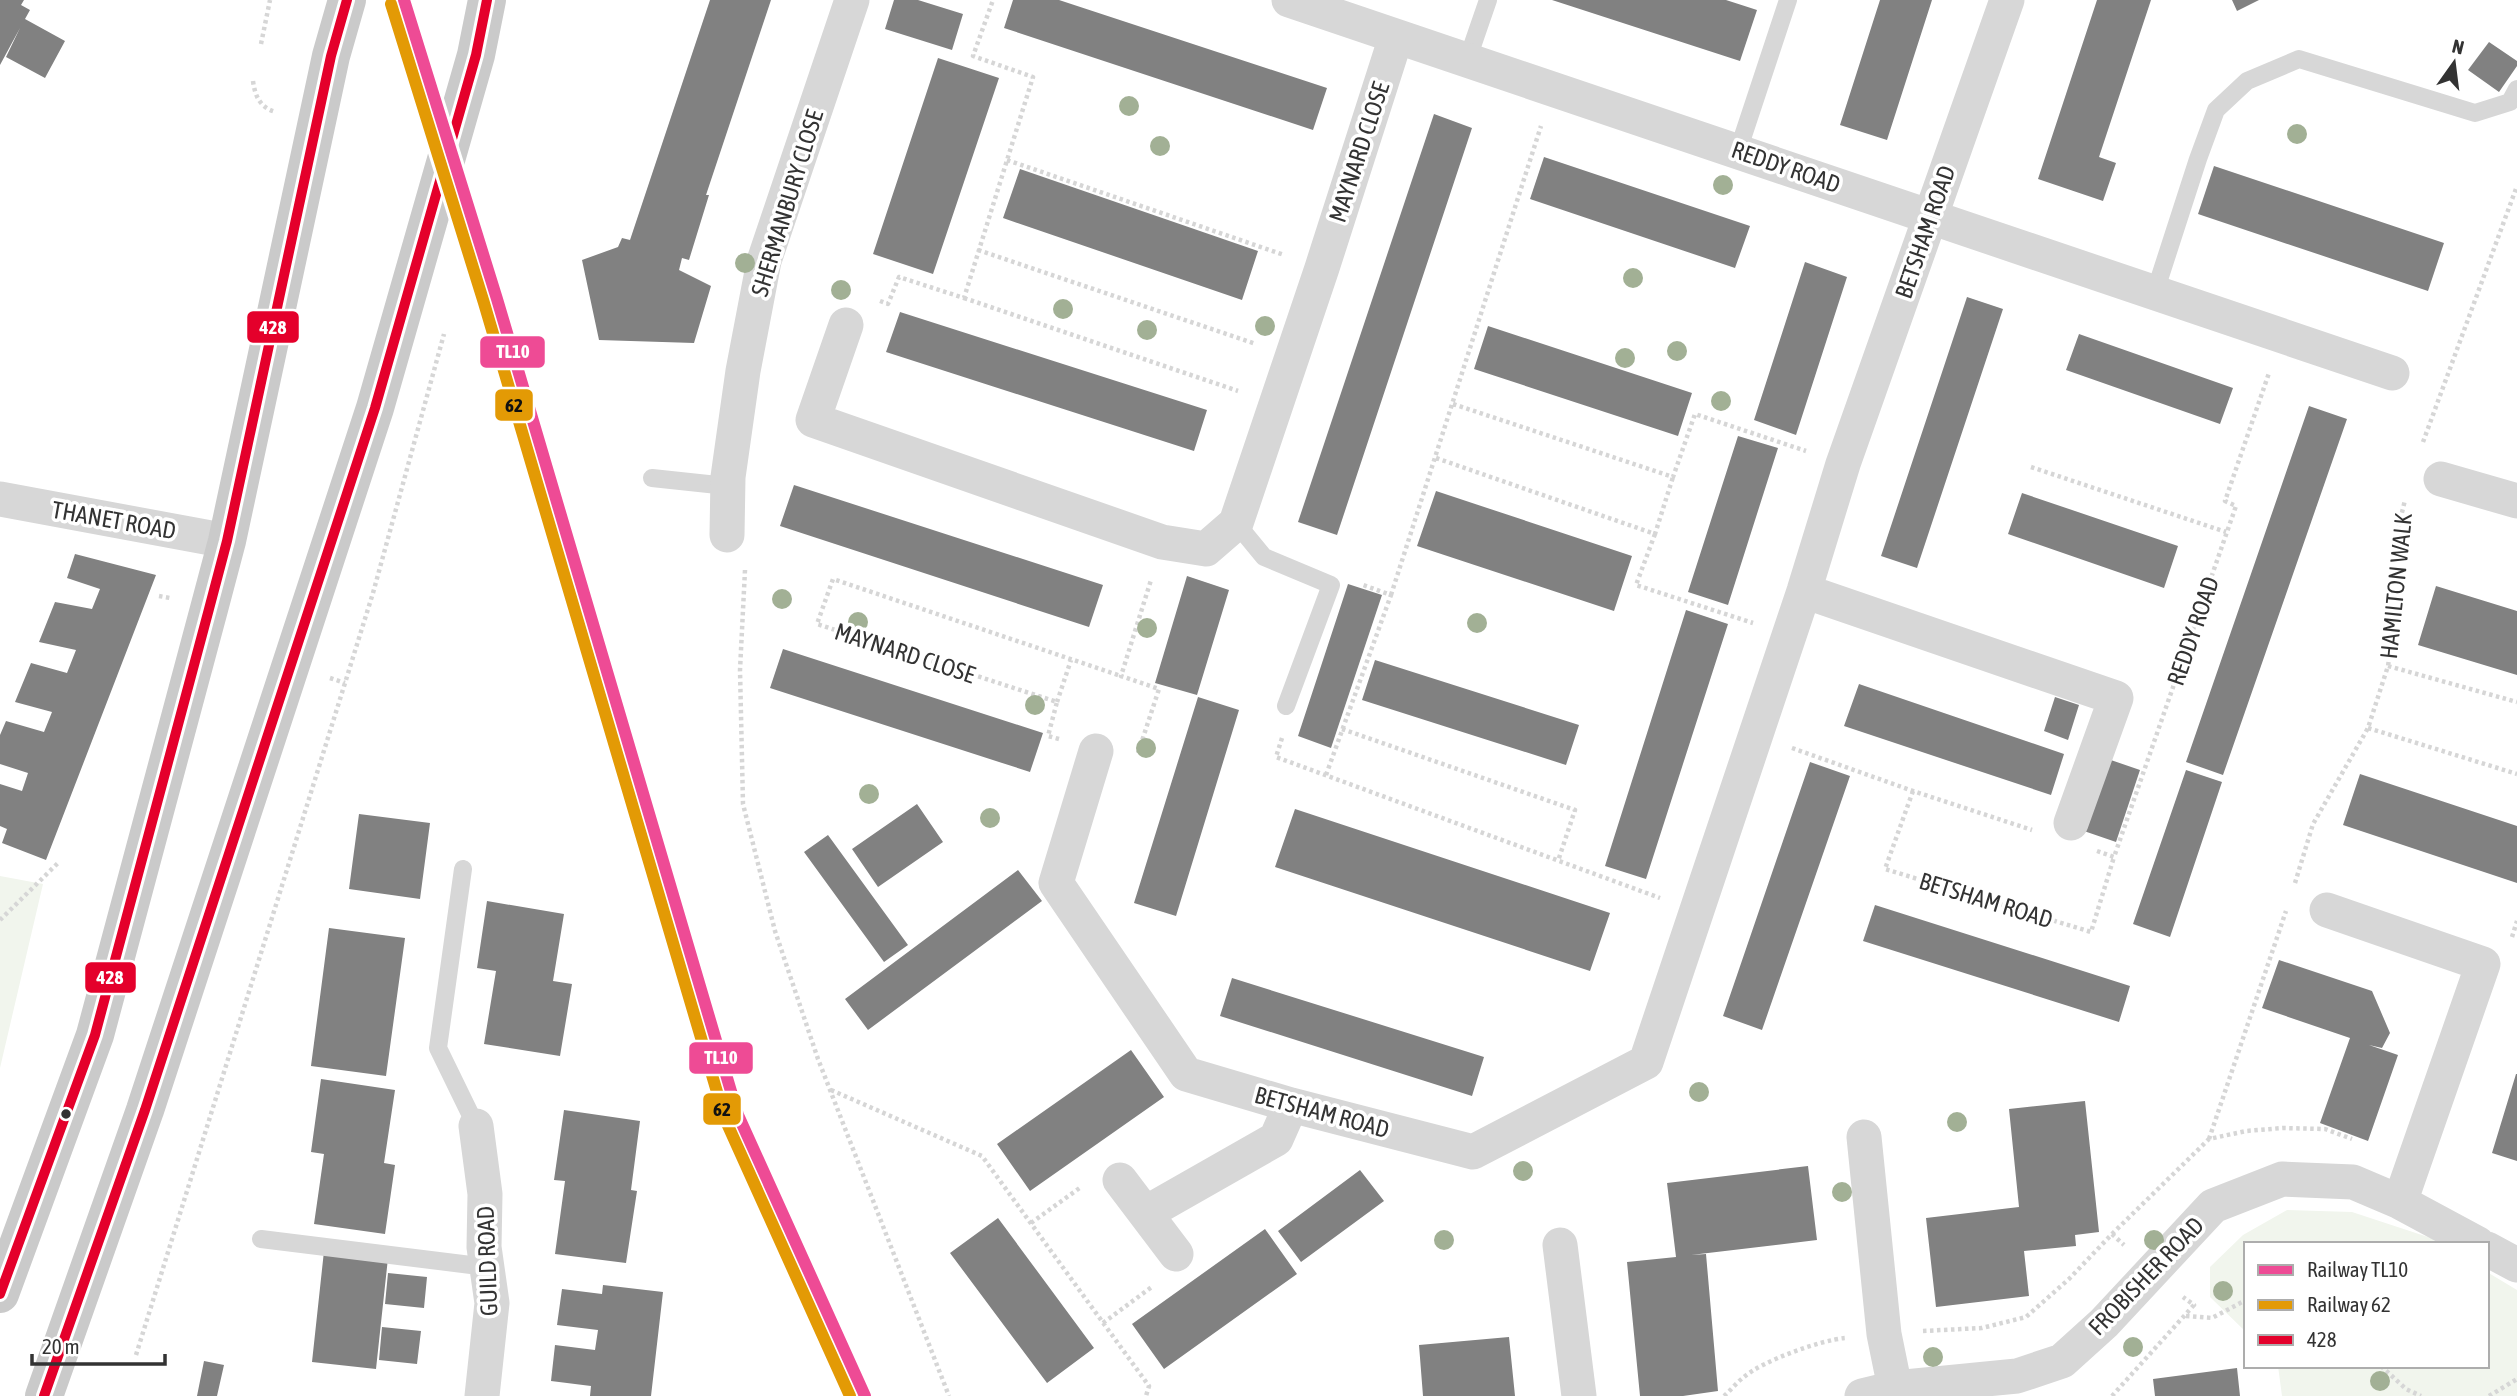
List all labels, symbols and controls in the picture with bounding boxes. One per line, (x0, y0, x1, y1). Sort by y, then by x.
north arrow (2419, 28, 2489, 98)
text: N (2450, 34, 2466, 59)
street label: MAYNARD CLOSE (1324, 78, 1394, 226)
street label: SHERMANBURY CLOSE (746, 107, 828, 299)
street label: REDDY ROAD (1728, 136, 1844, 198)
street label: BETSHAM ROAD (1890, 162, 1960, 302)
line badge: 428 (246, 310, 300, 344)
text: 428 (259, 316, 286, 338)
line badge: TL10 (479, 335, 546, 369)
text: TL10 (496, 340, 530, 362)
line badge: 62 (494, 388, 534, 422)
text: 62 (505, 394, 523, 416)
street label: THANET ROAD (50, 496, 178, 544)
street label: HAMILTON WALK (2375, 512, 2417, 660)
street label: REDDY ROAD (2162, 573, 2224, 689)
street label: MAYNARD CLOSE (831, 618, 979, 688)
street label: BETSHAM ROAD (1916, 867, 2056, 933)
line badge: 428 (84, 961, 137, 994)
text: 428 (96, 966, 123, 988)
line badge: TL10 (688, 1041, 754, 1075)
text: TL10 (704, 1046, 738, 1068)
street label: BETSHAM ROAD (1252, 1081, 1392, 1143)
line badge: 62 (702, 1092, 742, 1126)
text: 62 (713, 1098, 731, 1120)
unlabelled marker (59, 1107, 73, 1121)
street label: GUILD ROAD (472, 1206, 502, 1316)
street label: FROBISHER ROAD (2083, 1211, 2209, 1341)
legend (2244, 1242, 2489, 1368)
text: Railway TL10 (2307, 1257, 2408, 1281)
text: Railway 62 (2307, 1292, 2391, 1316)
scale bar (32, 1322, 164, 1366)
text: 428 (2307, 1327, 2337, 1351)
text: 20 m (42, 1334, 80, 1358)

